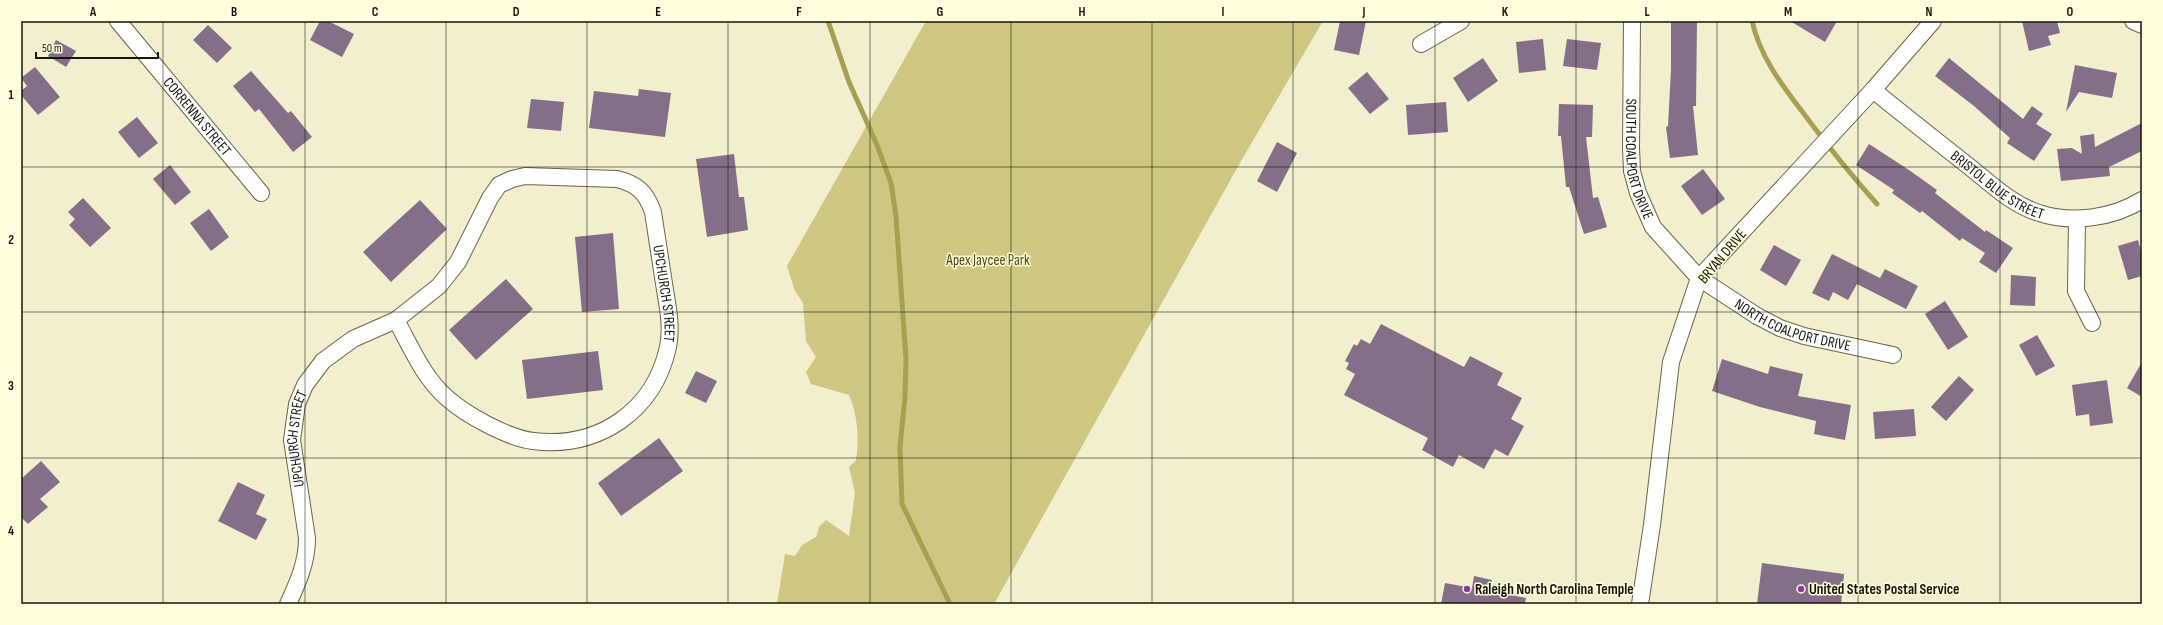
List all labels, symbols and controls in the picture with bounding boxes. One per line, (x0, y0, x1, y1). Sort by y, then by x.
text: A (89, 4, 97, 20)
text: B (231, 4, 237, 20)
text: C (372, 4, 379, 20)
text: D (513, 4, 520, 20)
text: E (655, 4, 661, 20)
text: F (796, 4, 802, 20)
text: G (937, 4, 944, 20)
text: H (1079, 4, 1086, 20)
text: I (1222, 4, 1225, 20)
text: J (1362, 4, 1366, 20)
text: K (1502, 4, 1509, 20)
text: L (1644, 4, 1650, 20)
text: M (1784, 4, 1792, 20)
text: N (1926, 4, 1933, 20)
text: O (2067, 4, 2074, 20)
scale bar (36, 34, 158, 60)
text: 50 m (42, 41, 62, 56)
street label: CORRENNA STREET (159, 73, 235, 160)
text: 1 (8, 87, 14, 103)
street label: SOUTH COALPORT DRIVE (1621, 98, 1657, 222)
street label: BRISTOL BLUE STREET (1947, 147, 2046, 224)
street label: BRYAN DRIVE (1694, 225, 1751, 288)
text: 2 (8, 232, 14, 248)
street label: UPCHURCH STREET (648, 244, 679, 343)
park label: Apex Jaycee Park (945, 251, 1030, 270)
street label: NORTH COALPORT DRIVE (1731, 295, 1852, 356)
text: 3 (8, 378, 14, 394)
street label: UPCHURCH STREET (283, 387, 312, 488)
text: 4 (8, 523, 14, 539)
place label: Raleigh North Carolina Temple (1475, 580, 1634, 599)
place label: United States Postal Service (1809, 580, 1959, 599)
marker: Raleigh North Carolina Temple (1462, 584, 1472, 594)
marker: United States Postal Service (1796, 584, 1806, 594)

